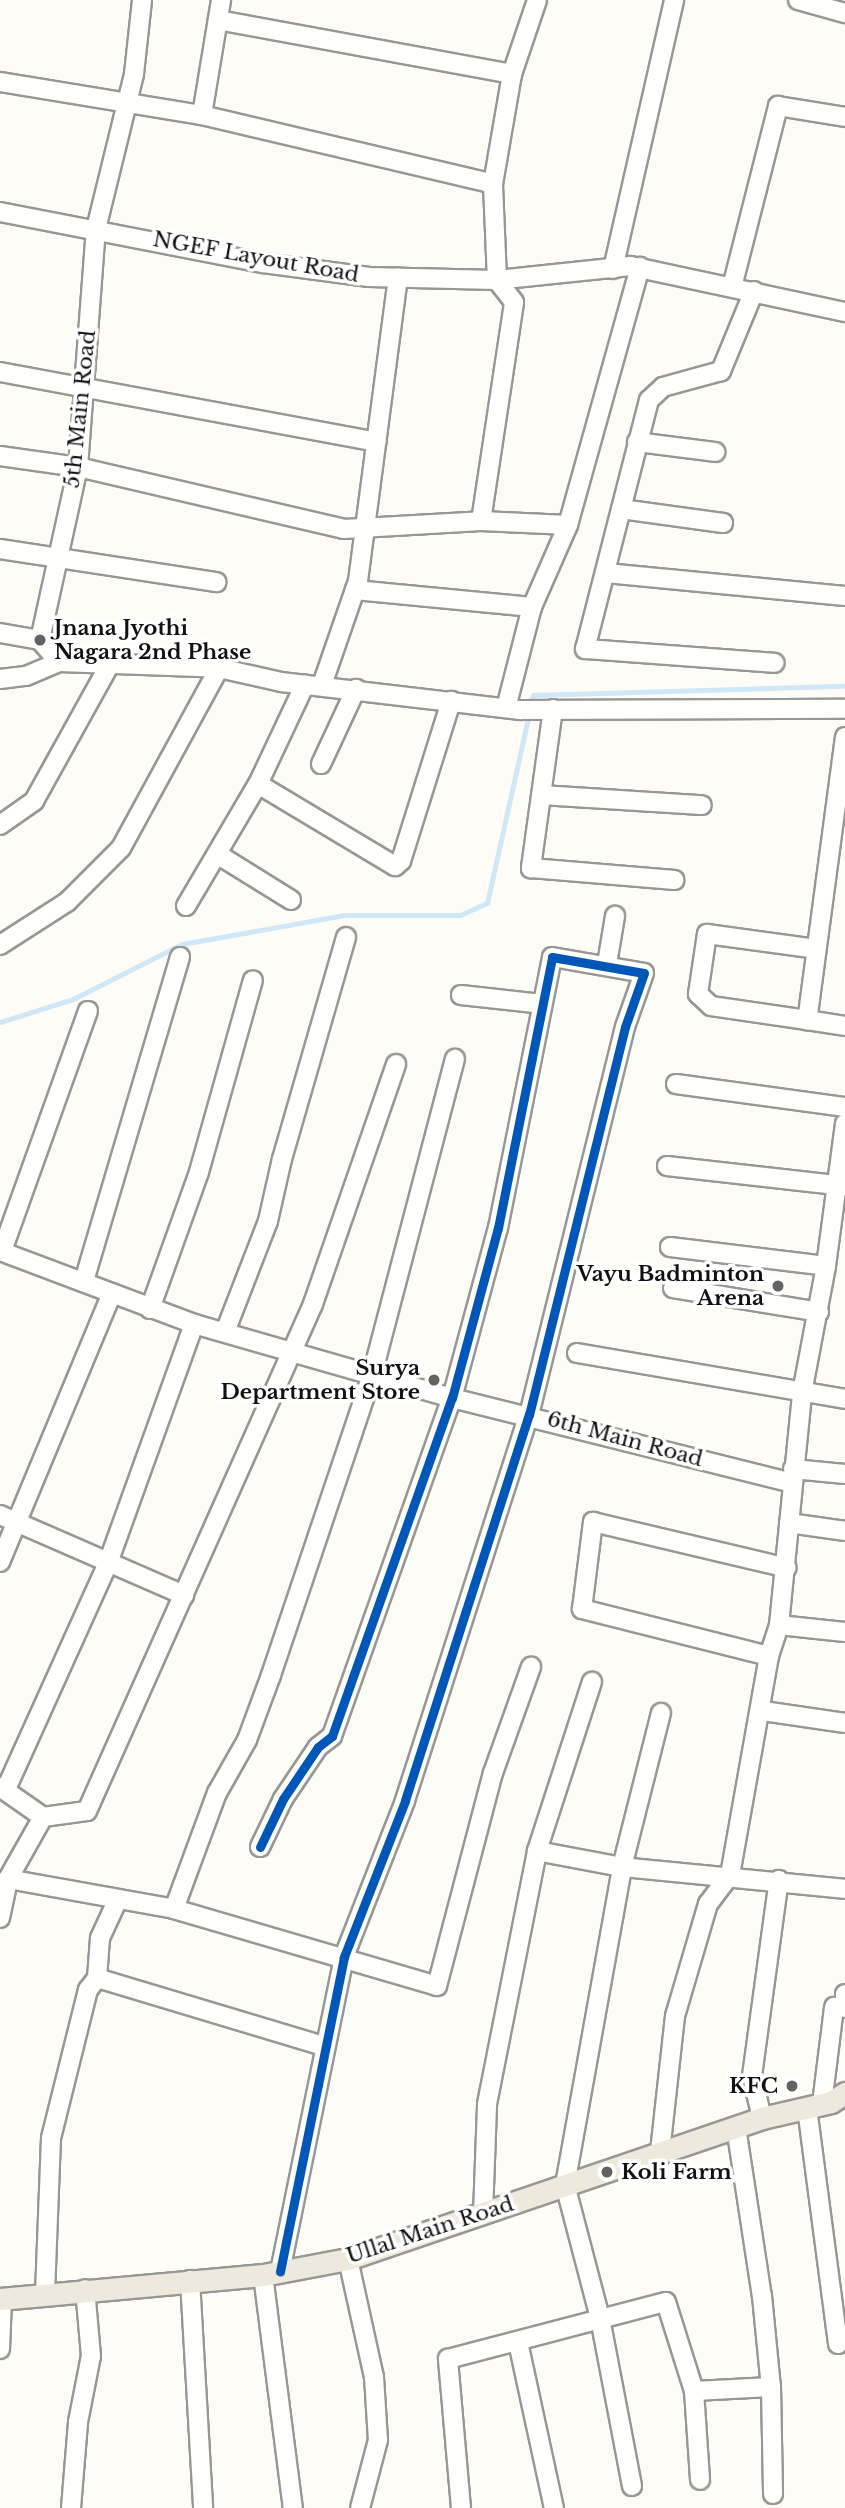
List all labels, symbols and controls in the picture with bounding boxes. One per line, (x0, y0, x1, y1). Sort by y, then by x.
street label: NGEF Layout Road (151, 226, 361, 288)
street label: 5th Main Road (59, 329, 101, 489)
place label: Jnana Jyothi Nagara 2nd Phase (54, 615, 251, 665)
marker: Jnana Jyothi Nagara 2nd Phase (32, 632, 48, 648)
place label: Vayu Badminton Arena (577, 1261, 764, 1311)
marker: Vayu Badminton Arena (770, 1278, 786, 1294)
place label: Surya Department Store (221, 1355, 420, 1405)
marker: Surya Department Store (426, 1372, 442, 1388)
street label: 6th Main Road (544, 1406, 706, 1472)
place label: KFC (729, 2073, 778, 2099)
marker: KFC (784, 2078, 800, 2094)
place label: Koli Farm (621, 2159, 732, 2185)
marker: Koli Farm (599, 2164, 615, 2180)
street label: Ullal Main Road (343, 2191, 517, 2269)

